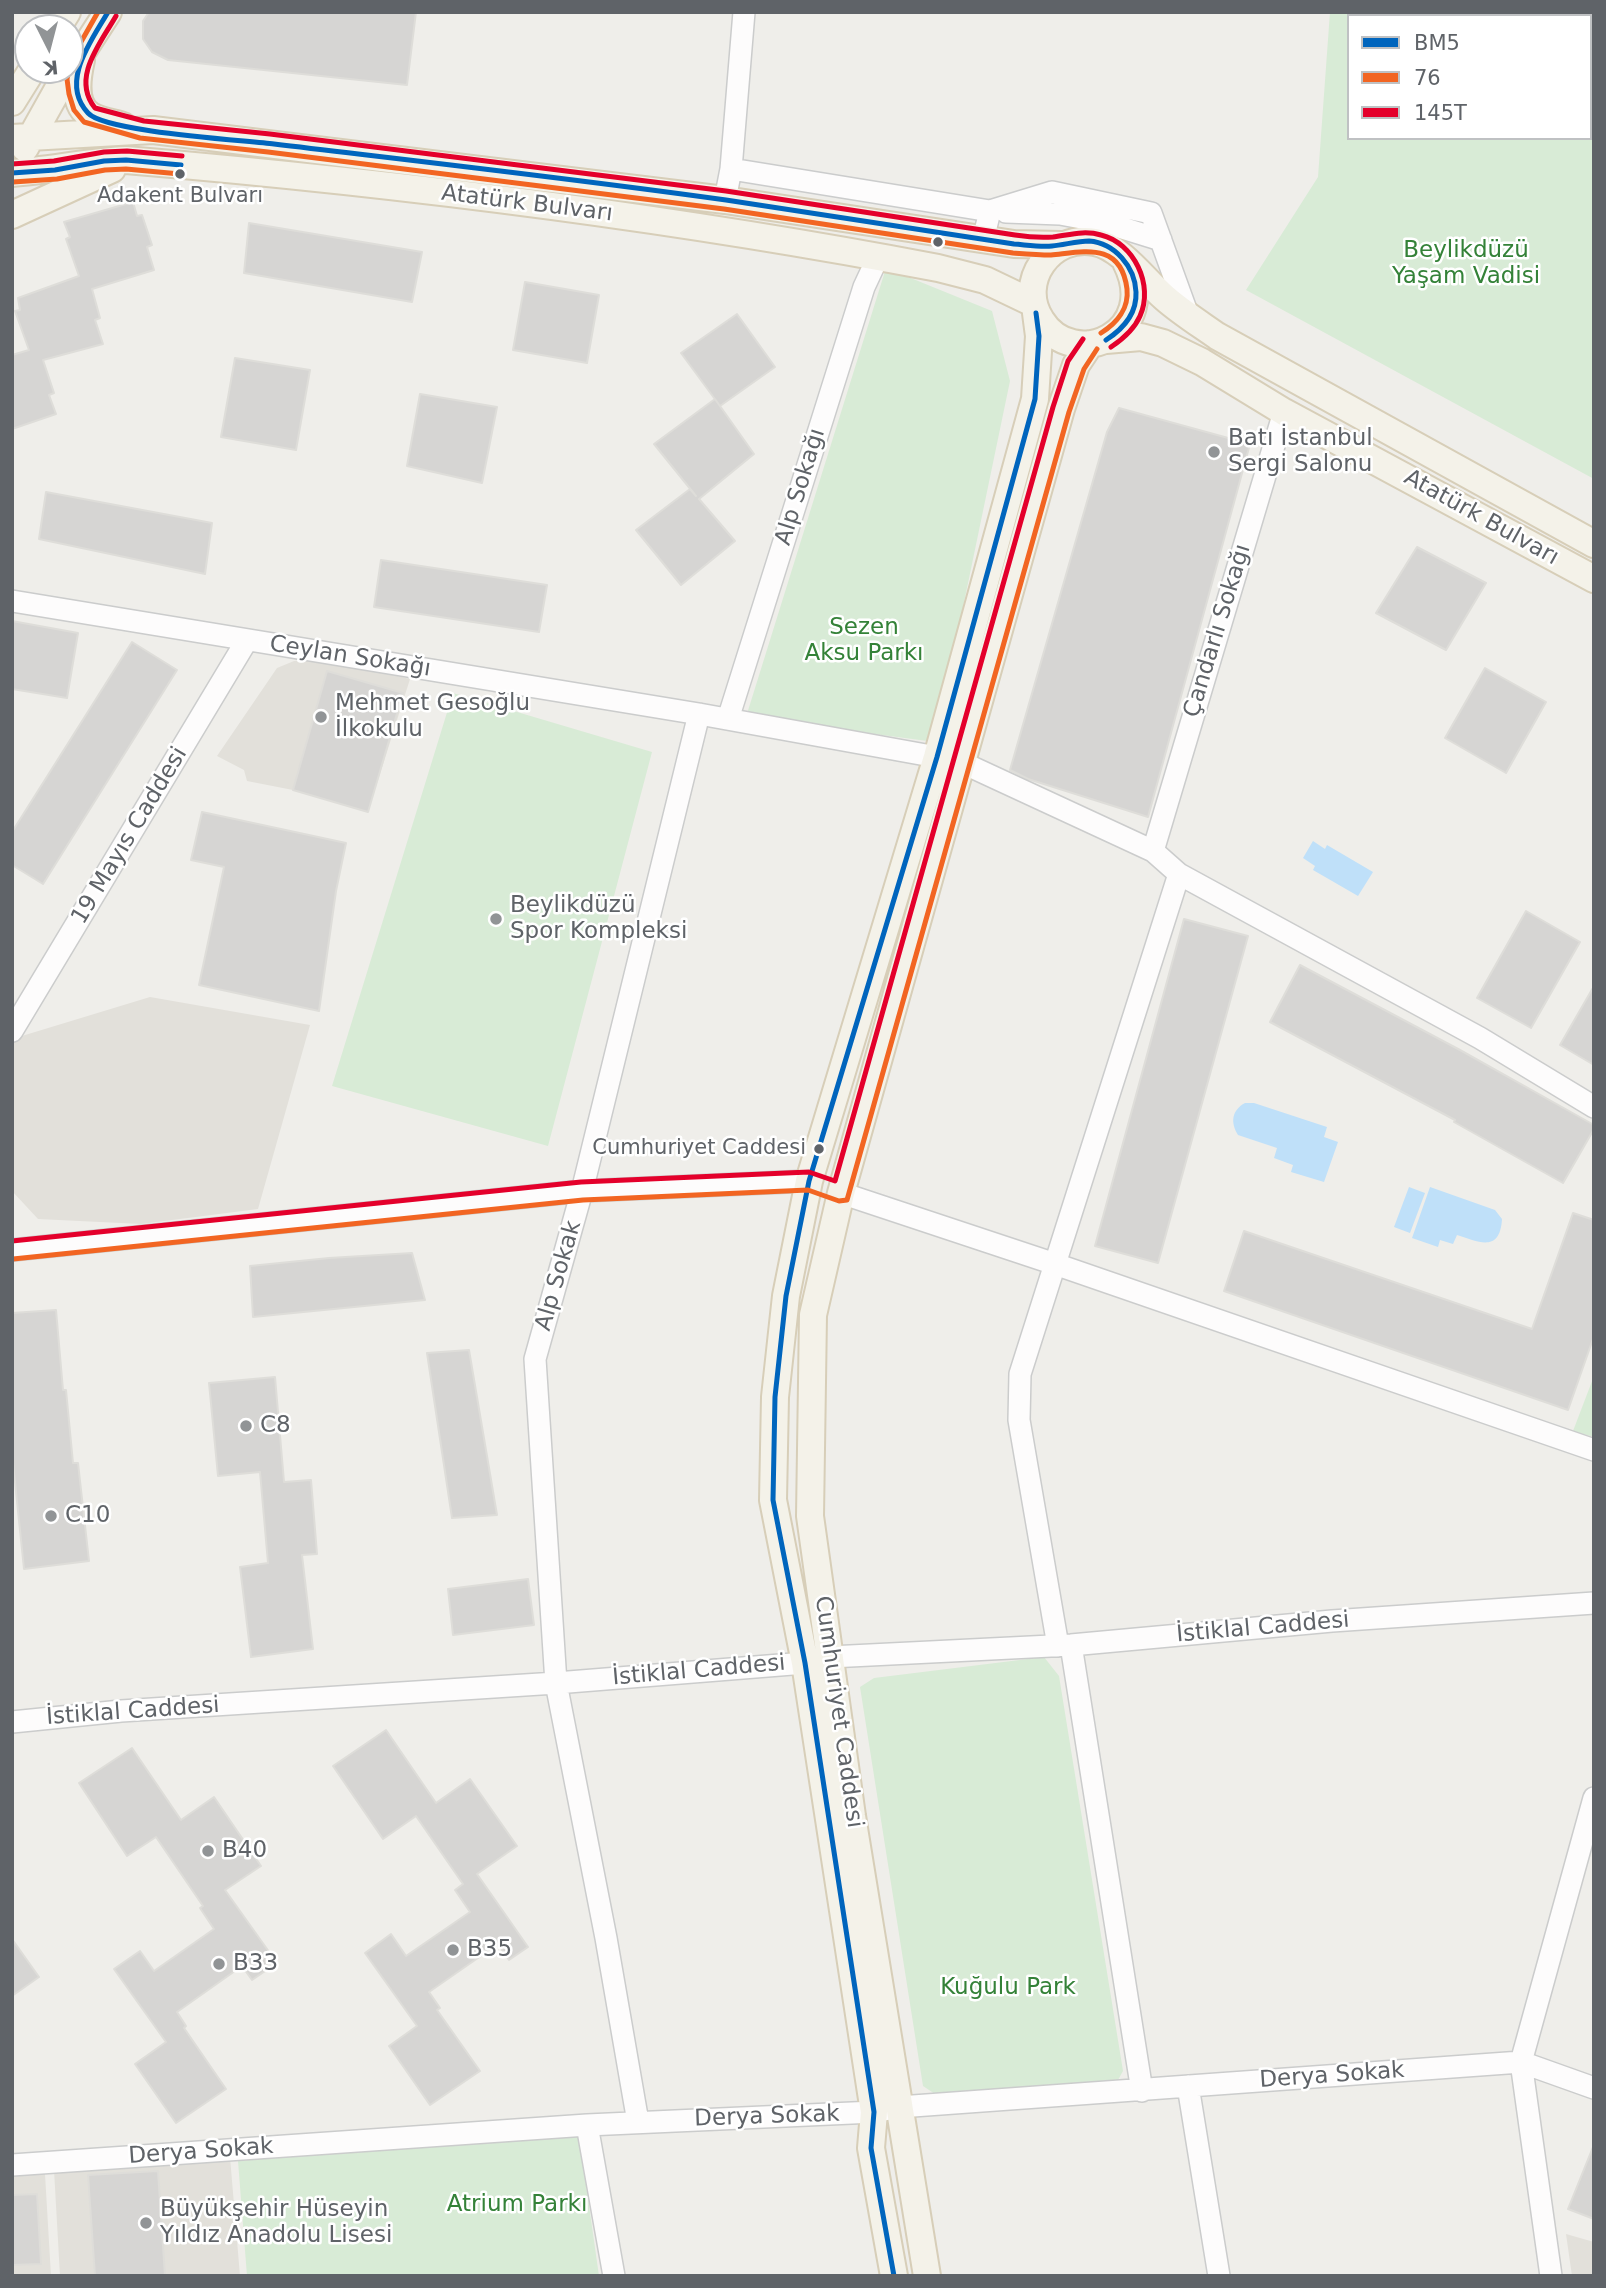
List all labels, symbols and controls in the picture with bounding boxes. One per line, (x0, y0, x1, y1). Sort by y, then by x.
north arrow (14, 14, 84, 84)
legend (1347, 14, 1592, 140)
text: BM5 (1414, 31, 1460, 55)
text: K (43, 56, 59, 80)
text: 76 (1414, 66, 1441, 90)
text: 145T (1414, 101, 1467, 125)
marker: Adakent Bulvarı (173, 167, 187, 181)
street label: Atatürk Bulvarı (440, 180, 614, 228)
place label: Adakent Bulvarı (97, 184, 263, 210)
unlabelled marker (931, 235, 945, 249)
park label: Beylikdüzü Yaşam Vadisi (1392, 237, 1540, 291)
street label: Alp Sokağı (770, 425, 832, 549)
place label: Batı İstanbul Sergi Salonu (1228, 425, 1373, 479)
marker: Batı İstanbul Sergi Salonu (1206, 444, 1222, 460)
street label: Atatürk Bulvarı (1399, 464, 1563, 572)
street label: Çandarlı Sokağı (1179, 541, 1257, 721)
park label: Sezen Aksu Parkı (804, 614, 924, 668)
street label: Ceylan Sokağı (267, 631, 433, 683)
place label: Mehmet Gesoğlu İlkokulu (335, 690, 530, 744)
marker: Mehmet Gesoğlu İlkokulu (313, 709, 329, 725)
street label: 19 Mayıs Caddesi (66, 742, 194, 930)
place label: Beylikdüzü Spor Kompleksi (510, 892, 687, 946)
marker: Beylikdüzü Spor Kompleksi (488, 911, 504, 927)
place label: Cumhuriyet Caddesi (592, 1136, 806, 1162)
marker: Cumhuriyet Caddesi (812, 1142, 826, 1156)
street label: Alp Sokak (530, 1218, 588, 1334)
place label: C8 (260, 1412, 291, 1440)
marker: C8 (238, 1418, 254, 1434)
place label: C10 (65, 1502, 110, 1530)
marker: C10 (43, 1508, 59, 1524)
street label: Cumhuriyet Caddesi (808, 1594, 868, 1830)
street label: İstiklal Caddesi (1175, 1607, 1351, 1649)
street label: İstiklal Caddesi (611, 1650, 787, 1692)
street label: İstiklal Caddesi (45, 1692, 221, 1732)
place label: B40 (222, 1837, 267, 1865)
marker: B40 (200, 1843, 216, 1859)
place label: B35 (467, 1936, 512, 1964)
marker: B35 (445, 1942, 461, 1958)
place label: B33 (233, 1950, 278, 1978)
marker: B33 (211, 1956, 227, 1972)
park label: Kuğulu Park (940, 1974, 1076, 2002)
street label: Derya Sokak (1259, 2057, 1405, 2095)
street label: Derya Sokak (694, 2101, 840, 2133)
street label: Derya Sokak (128, 2133, 274, 2171)
park label: Atrium Parkı (447, 2191, 587, 2219)
place label: Büyükşehir Hüseyin Yıldız Anadolu Lisesi (160, 2196, 392, 2250)
marker: Büyükşehir Hüseyin Yıldız Anadolu Lisesi (138, 2215, 154, 2231)

